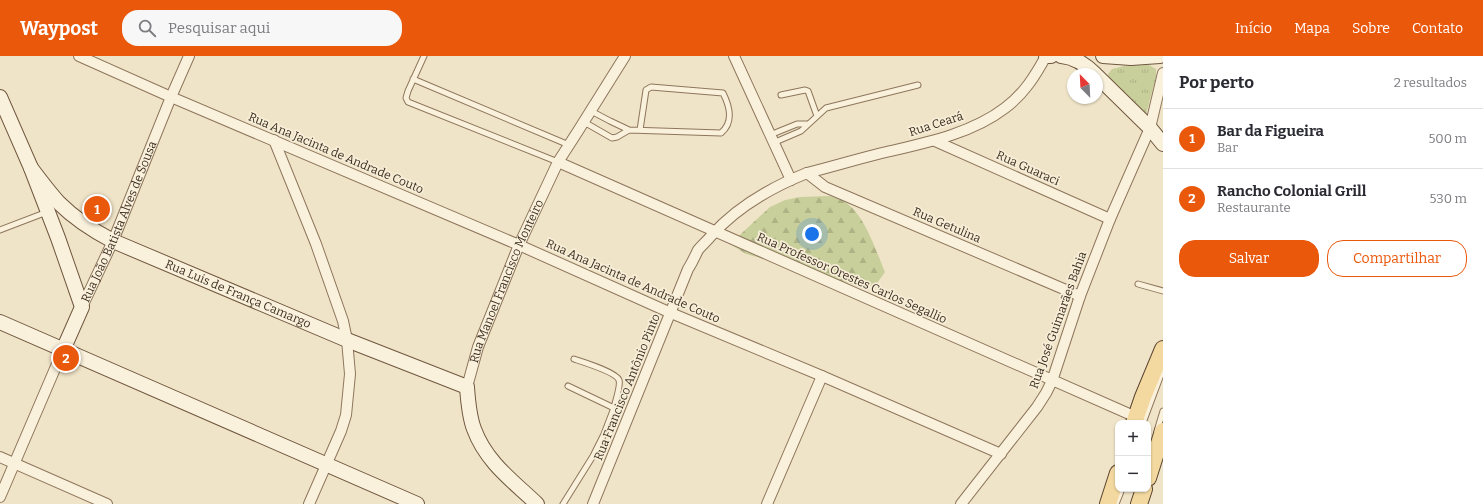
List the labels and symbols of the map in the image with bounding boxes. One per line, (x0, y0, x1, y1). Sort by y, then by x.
north arrow (1067, 68, 1103, 104)
street label: Rua Ceará (907, 109, 965, 139)
street label: Rua Ana Jacinta de Andrade Couto (246, 110, 426, 196)
street label: Rua João Batista Alves de Sousa (78, 139, 160, 305)
street label: Rua Guaraci (994, 148, 1062, 188)
pin: 1 (84, 194, 110, 224)
street label: Rua Manoel Francisco Monteiro (467, 197, 546, 365)
street label: Rua Getulina (911, 204, 983, 246)
your location (802, 224, 822, 244)
street label: Rua Professor Orestes Carlos Segallio (755, 230, 949, 326)
street label: Rua Ana Jacinta de Andrade Couto (544, 236, 722, 326)
street label: Rua José Guimarães Bahia (1027, 249, 1090, 390)
street label: Rua Luis de França Camargo (163, 257, 313, 331)
street label: Rua Francisco Antônio Pinto (591, 312, 663, 462)
pin: 2 (53, 343, 79, 373)

